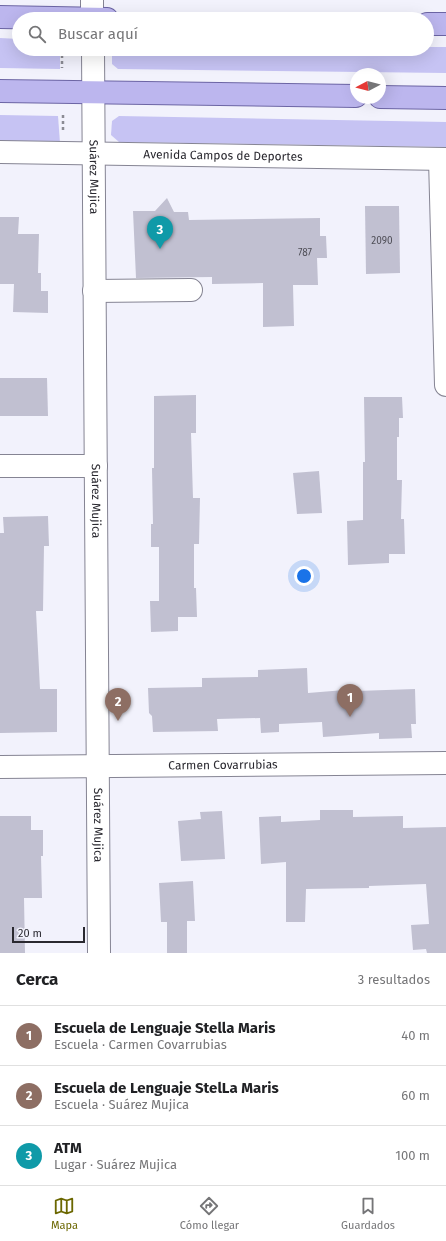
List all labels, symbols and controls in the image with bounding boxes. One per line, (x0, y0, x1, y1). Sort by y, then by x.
search box (12, 12, 434, 56)
icon: search (26, 23, 48, 45)
text: Buscar aquí (58, 25, 138, 43)
north arrow (350, 68, 386, 104)
street label: Suárez Mujica (87, 140, 101, 214)
street label: Avenida Campos de Deportes (143, 147, 303, 164)
pin: 3 (147, 216, 173, 249)
house number: 2090 (371, 235, 393, 247)
house number: 787 (298, 247, 313, 259)
street label: Suárez Mujica (89, 464, 103, 538)
your location (294, 566, 314, 586)
pin: 1 (337, 684, 363, 717)
pin: 2 (105, 688, 131, 721)
street label: Carmen Covarrubias (168, 758, 278, 772)
street label: Suárez Mujica (91, 788, 105, 862)
scale bar (12, 925, 85, 944)
text: 20 m (18, 927, 42, 940)
text: Cerca (16, 969, 58, 990)
text: 3 resultados (358, 972, 430, 987)
text: Escuela de Lenguaje Stella Maris (54, 1019, 276, 1037)
text: 1 (26, 1028, 32, 1043)
text: 40 m (401, 1028, 430, 1043)
text: Escuela · Carmen Covarrubias (54, 1037, 227, 1052)
text: Escuela de Lenguaje StelLa Maris (54, 1079, 279, 1097)
text: 2 (26, 1088, 32, 1103)
text: 60 m (401, 1088, 430, 1103)
text: Escuela · Suárez Mujica (54, 1097, 189, 1112)
text: ATM (54, 1139, 82, 1157)
text: 3 (26, 1148, 32, 1163)
text: 100 m (395, 1148, 430, 1163)
text: Lugar · Suárez Mujica (54, 1157, 177, 1172)
tab: Mapa (51, 1195, 78, 1232)
tab: Cómo llegar (180, 1195, 239, 1232)
tab: Guardados (341, 1195, 395, 1232)

